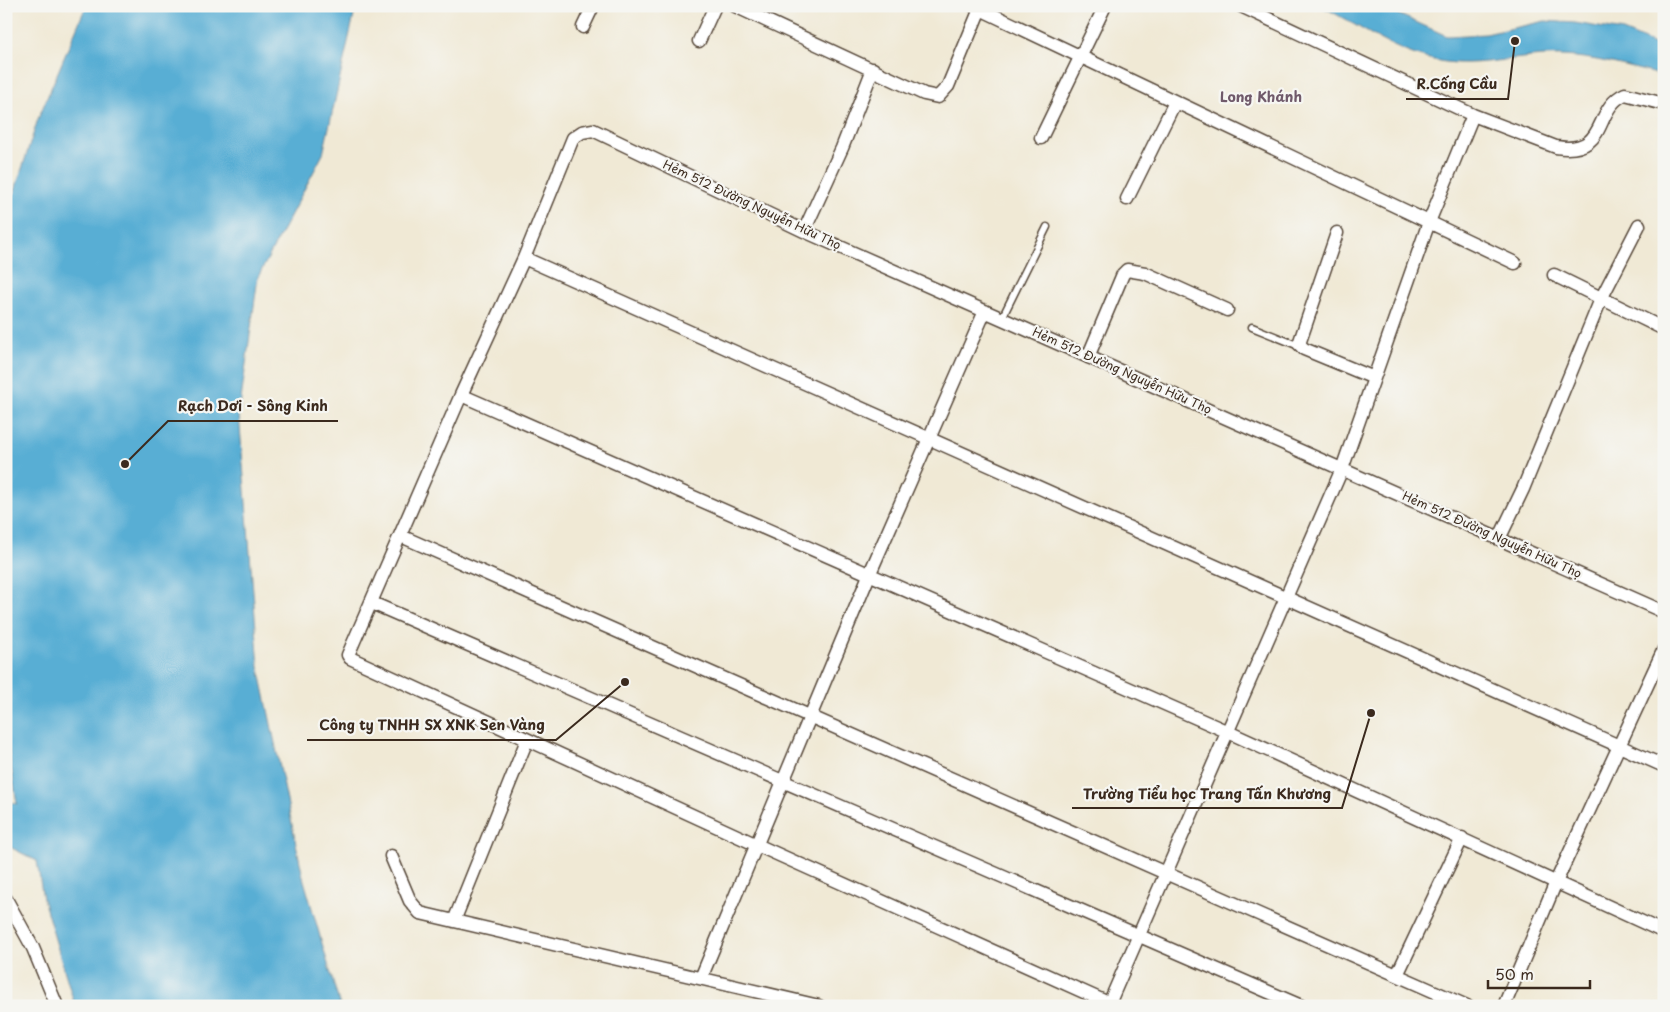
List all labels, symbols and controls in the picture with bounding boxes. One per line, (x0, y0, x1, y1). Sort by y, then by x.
callout: R.Cống Cầu (1406, 70, 1508, 99)
text: R.Cống Cầu (1417, 73, 1497, 94)
district label: Long Khánh (1220, 86, 1302, 107)
street label: Hẻm 512 Đường Nguyễn Hữu Thọ (660, 155, 845, 253)
street label: Hẻm 512 Đường Nguyễn Hữu Thọ (1030, 322, 1215, 418)
callout: Rạch Dơi - Sông Kinh (168, 392, 338, 421)
text: Rạch Dơi - Sông Kinh (178, 395, 328, 416)
street label: Hẻm 512 Đường Nguyễn Hữu Thọ (1400, 486, 1585, 582)
callout: Công ty TNHH SX XNK Sen Vàng (307, 711, 556, 740)
text: Công ty TNHH SX XNK Sen Vàng (319, 714, 545, 735)
callout: Trường Tiểu học Trang Tấn Khương (1072, 779, 1342, 808)
text: Trường Tiểu học Trang Tấn Khương (1083, 783, 1331, 804)
scale bar (1488, 957, 1590, 989)
text: 50 m (1495, 962, 1534, 985)

